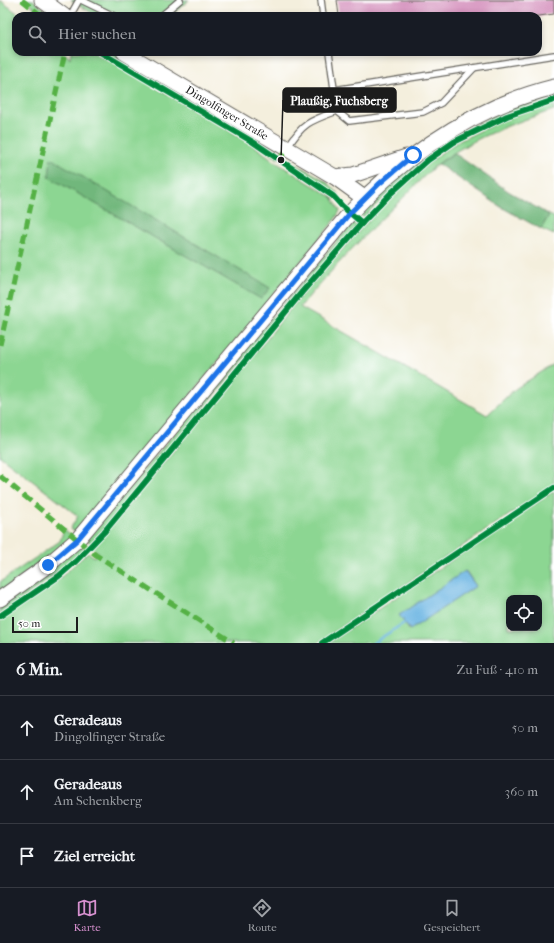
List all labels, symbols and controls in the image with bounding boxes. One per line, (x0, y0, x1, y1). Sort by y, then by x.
search box (12, 12, 542, 56)
icon: search (26, 23, 48, 45)
text: Hier suchen (58, 25, 136, 43)
street label: Dingolfinger Straße (183, 83, 271, 143)
callout: Plaußig, Fuchsberg (283, 88, 396, 112)
text: Plaußig, Fuchsberg (290, 94, 388, 109)
route start (404, 146, 422, 164)
route end (39, 556, 57, 574)
map controls (506, 595, 542, 631)
button: locate (506, 595, 542, 631)
scale bar (12, 615, 78, 634)
text: 50 m (18, 617, 40, 630)
text: 6 Min. (16, 659, 63, 679)
text: Zu Fuß · 410 m (456, 662, 538, 677)
text: Geradeaus (54, 711, 122, 729)
icon: ahead (16, 717, 38, 739)
text: 50 m (512, 720, 538, 735)
text: Dingolfinger Straße (54, 729, 165, 744)
text: Geradeaus (54, 775, 122, 793)
icon: ahead (16, 781, 38, 803)
text: 360 m (505, 784, 538, 799)
text: Am Schenkberg (54, 793, 142, 808)
icon: arrive (16, 845, 38, 867)
text: Ziel erreicht (54, 847, 135, 865)
tab: Karte (73, 897, 101, 934)
tab: Route (248, 897, 277, 934)
tab: Gespeichert (424, 897, 480, 934)

